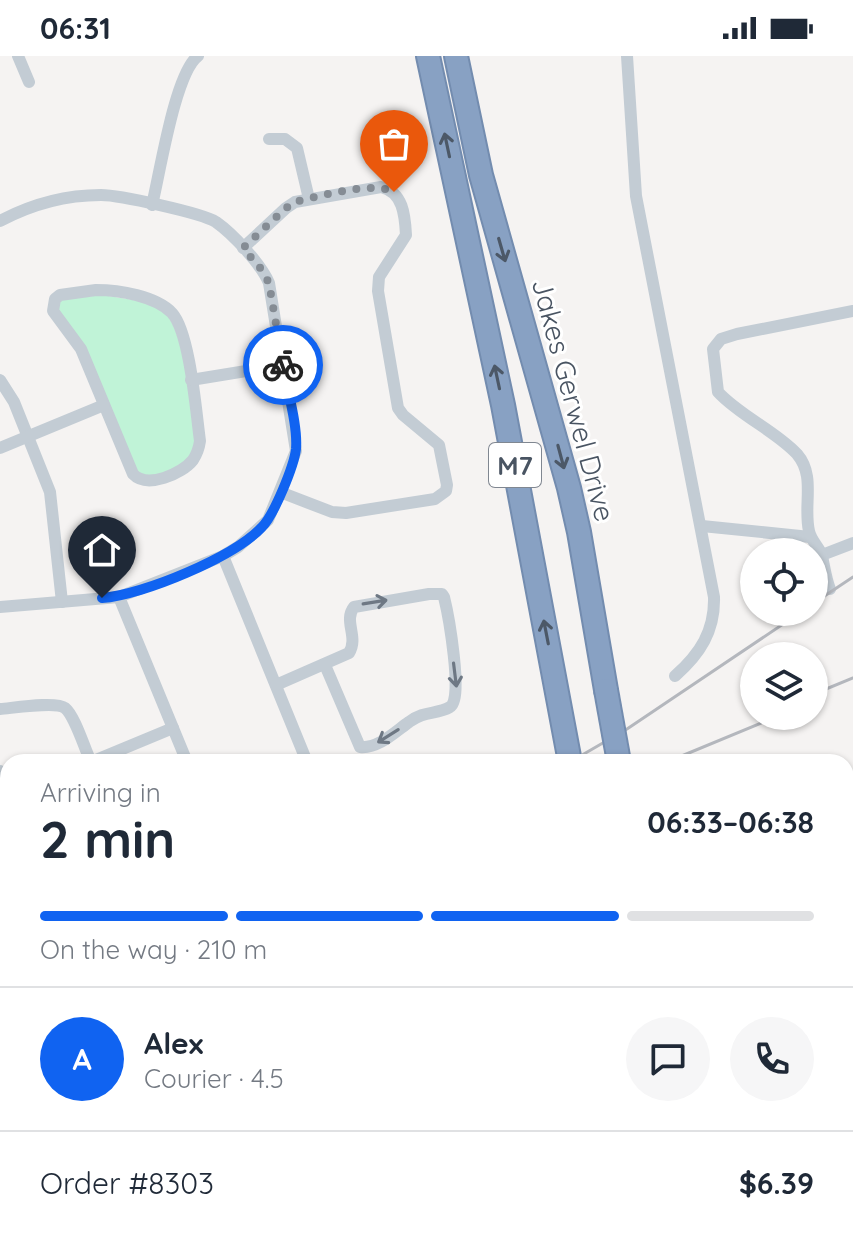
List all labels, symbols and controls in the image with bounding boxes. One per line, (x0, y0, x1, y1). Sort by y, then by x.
text: 06:31 (40, 9, 111, 47)
pin (360, 110, 428, 192)
icon: bag (372, 122, 416, 166)
one-way arrow (439, 133, 454, 158)
one-way arrow (495, 236, 510, 262)
street label: Jakes Gerwel Drive (525, 275, 623, 525)
courier (243, 325, 323, 405)
icon: bike (261, 343, 305, 387)
one-way arrow (489, 365, 504, 390)
road number: M7 (489, 443, 541, 487)
one-way arrow (555, 443, 570, 469)
pin (68, 516, 136, 598)
icon: home (80, 528, 124, 572)
map controls (740, 538, 828, 730)
button: locate (740, 538, 828, 626)
one-way arrow (362, 594, 387, 609)
one-way arrow (538, 620, 553, 646)
button: layers (740, 642, 828, 730)
one-way arrow (448, 662, 463, 687)
one-way arrow (378, 728, 400, 744)
text: Arriving in (40, 776, 161, 809)
text: 06:33–06:38 (647, 803, 814, 841)
text: 2 min (40, 806, 175, 871)
text: On the way · 210 m (40, 933, 267, 966)
button: chat (626, 1017, 710, 1101)
button: phone (730, 1017, 814, 1101)
text: Alex (144, 1024, 203, 1062)
text: A (72, 1040, 92, 1078)
text: Courier · 4.5 (144, 1062, 284, 1095)
text: Order #8303 (40, 1164, 214, 1202)
text: $6.39 (739, 1164, 814, 1202)

